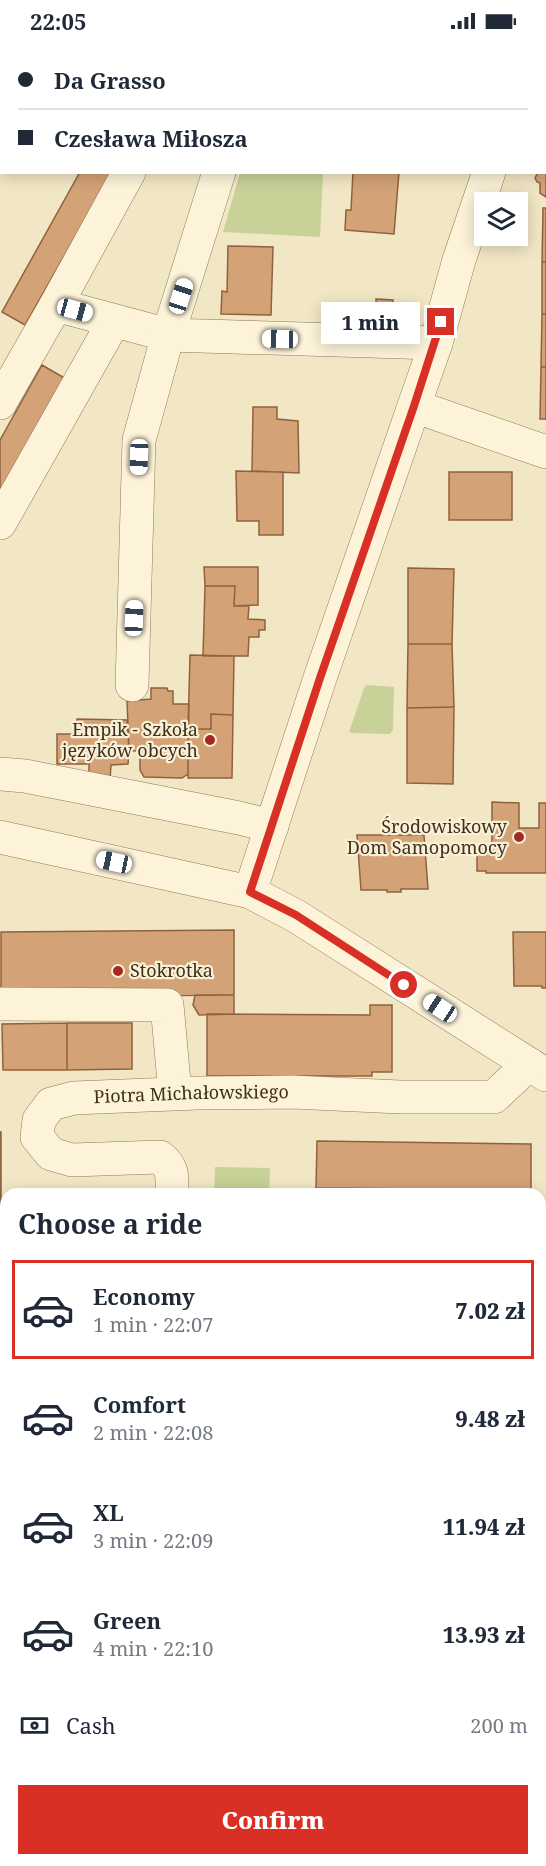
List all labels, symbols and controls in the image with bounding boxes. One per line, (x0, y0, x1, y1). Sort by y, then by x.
text: 22:05 (30, 6, 86, 36)
text: Da Grasso (54, 65, 166, 95)
text: Czesława Miłosza (54, 123, 248, 153)
map controls (474, 192, 528, 246)
button: layers (474, 192, 528, 246)
car (167, 276, 195, 316)
car (55, 297, 95, 323)
callout: 1 min (321, 301, 420, 343)
route end (427, 308, 454, 335)
text: 1 min (342, 309, 399, 336)
car (262, 330, 298, 348)
car (129, 439, 149, 475)
car (124, 600, 144, 636)
place label: Empik - Szkoła języków obcych (61, 717, 198, 762)
marker: Empik - Szkoła języków obcych (203, 733, 217, 747)
place label: Środowiskowy Dom Samopomocy (347, 814, 508, 859)
marker: Środowiskowy Dom Samopomocy (512, 830, 526, 844)
car (95, 849, 133, 875)
place label: Stokrotka (130, 958, 213, 982)
marker: Stokrotka (111, 964, 125, 978)
route start (390, 971, 417, 998)
car (420, 991, 460, 1025)
street label: Piotra Michałowskiego (93, 1079, 289, 1108)
text: Choose a ride (18, 1205, 203, 1242)
text: Economy (93, 1281, 195, 1311)
icon: car (21, 1283, 75, 1337)
text: 7.02 zł (455, 1295, 525, 1325)
text: 1 min · 22:07 (93, 1311, 213, 1338)
text: Comfort (93, 1389, 186, 1419)
icon: car (21, 1391, 75, 1445)
text: 9.48 zł (455, 1403, 525, 1433)
text: 2 min · 22:08 (93, 1419, 213, 1446)
text: XL (93, 1497, 124, 1527)
icon: car (21, 1499, 75, 1553)
text: 11.94 zł (443, 1511, 525, 1541)
text: 3 min · 22:09 (93, 1527, 213, 1554)
text: Green (93, 1605, 161, 1635)
icon: car (21, 1607, 75, 1661)
text: 13.93 zł (443, 1619, 525, 1649)
text: 4 min · 22:10 (93, 1635, 213, 1662)
icon: cash (18, 1709, 51, 1742)
text: Cash (66, 1710, 116, 1740)
text: 200 m (470, 1712, 528, 1739)
button: Confirm (18, 1785, 528, 1854)

